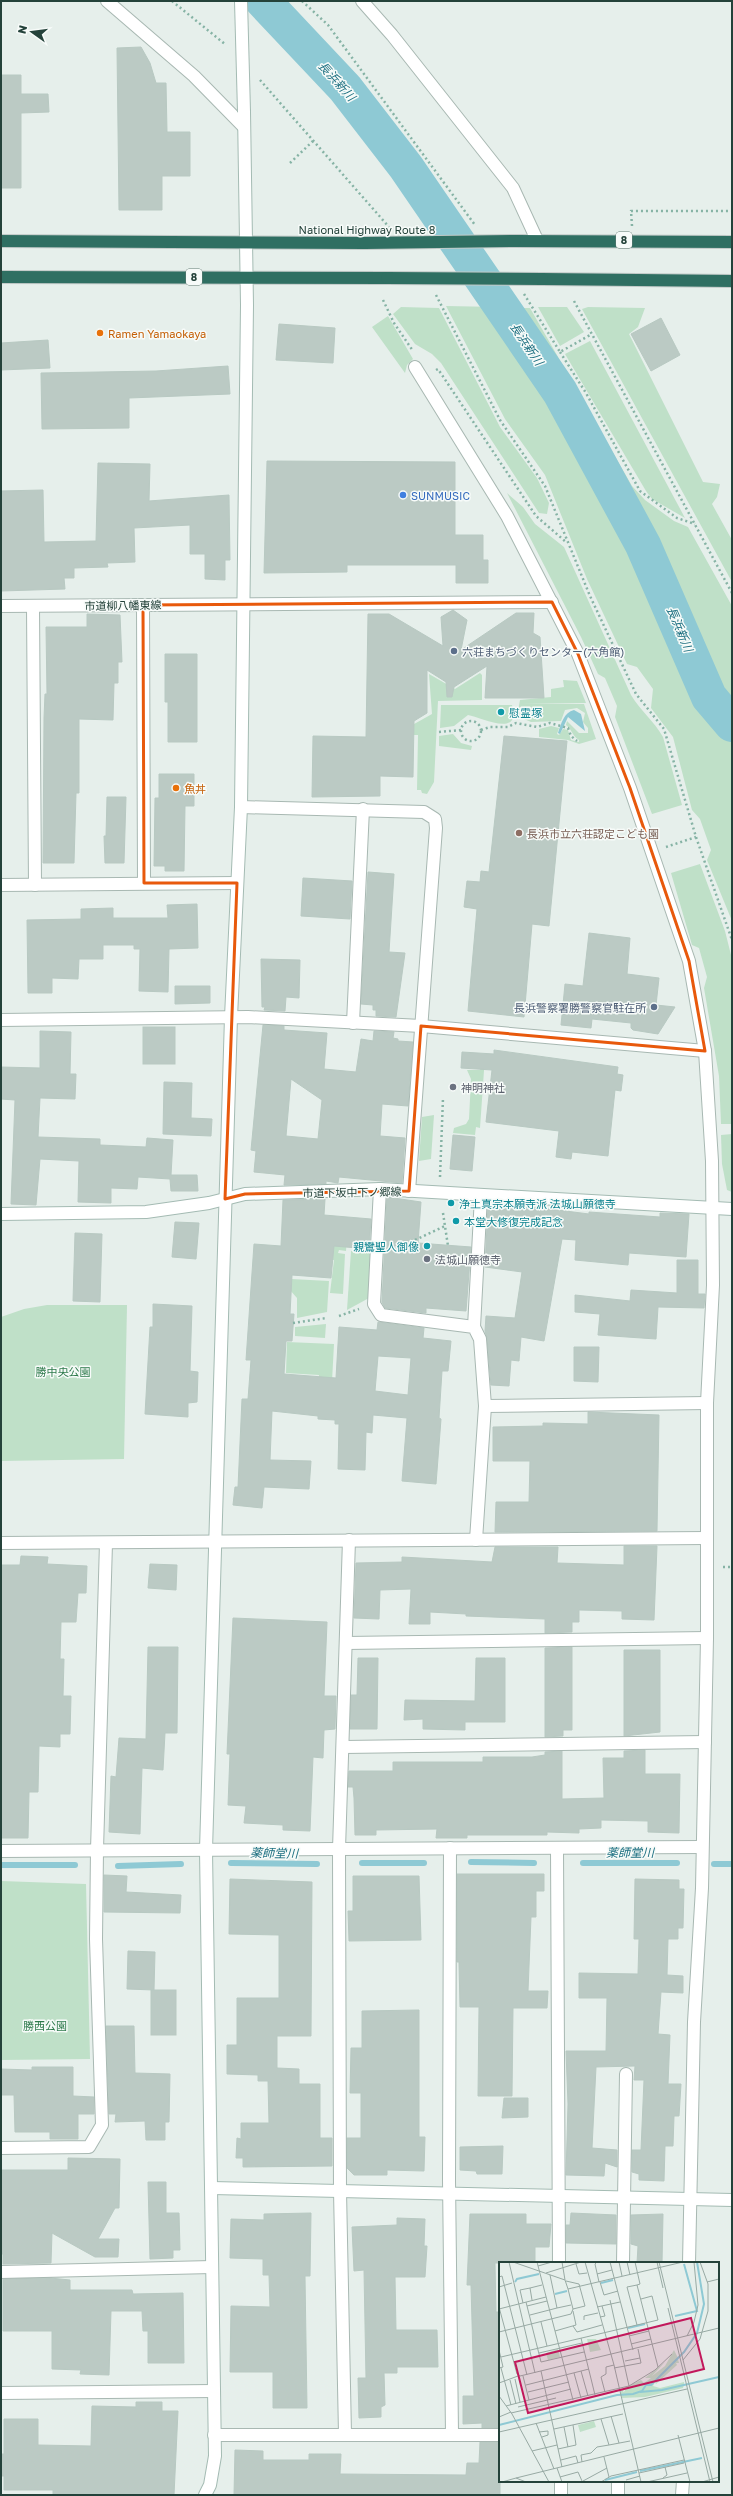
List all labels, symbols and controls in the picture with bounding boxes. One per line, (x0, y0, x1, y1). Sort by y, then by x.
north arrow (12, 12, 52, 52)
text: N (14, 24, 29, 35)
water label: 長浜新川 (315, 58, 360, 105)
street label: National Highway Route 8 (299, 223, 436, 236)
road number: 8 (616, 232, 632, 248)
road number: 8 (186, 269, 202, 285)
water label: 長浜新川 (507, 320, 548, 370)
place label: Ramen Yamaokaya (108, 327, 206, 340)
marker: Ramen Yamaokaya (95, 328, 105, 338)
place label: SUNMUSIC (411, 489, 470, 502)
marker: SUNMUSIC (398, 490, 408, 500)
street label: 市道柳八幡東線 (84, 598, 162, 612)
water label: 長浜新川 (664, 604, 697, 656)
place label: 六荘まちづくりセンター(六角館) (462, 645, 624, 658)
marker: 六荘まちづくりセンター(六角館) (449, 646, 459, 656)
place label: 慰霊塚 (509, 706, 542, 719)
marker: 慰霊塚 (496, 707, 506, 717)
place label: 魚丼 (184, 782, 206, 795)
marker: 魚丼 (171, 783, 181, 793)
place label: 長浜市立六荘認定こども園 (527, 827, 659, 840)
marker: 長浜市立六荘認定こども園 (514, 828, 524, 838)
place label: 長浜警察署勝警察官駐在所 (514, 1001, 647, 1014)
marker: 長浜警察署勝警察官駐在所 (649, 1002, 659, 1012)
place label: 神明神社 (461, 1081, 505, 1094)
marker: 神明神社 (448, 1082, 458, 1092)
street label: 市道下坂中下ノ郷線 (302, 1185, 402, 1199)
place label: 浄土真宗本願寺派 法城山願徳寺 (459, 1197, 616, 1210)
marker: 浄土真宗本願寺派 法城山願徳寺 (446, 1198, 456, 1208)
place label: 本堂大修復完成記念 (464, 1215, 563, 1228)
marker: 本堂大修復完成記念 (451, 1216, 461, 1226)
place label: 親鸞聖人御像 (353, 1240, 419, 1253)
marker: 親鸞聖人御像 (422, 1241, 432, 1251)
place label: 法城山願徳寺 (435, 1253, 501, 1266)
marker: 法城山願徳寺 (422, 1254, 432, 1264)
park label: 勝中央公園 (36, 1365, 91, 1378)
water label: 薬師堂川 (250, 1845, 300, 1861)
water label: 薬師堂川 (606, 1845, 656, 1860)
park label: 勝西公園 (23, 2019, 67, 2032)
inset map (499, 2262, 719, 2482)

